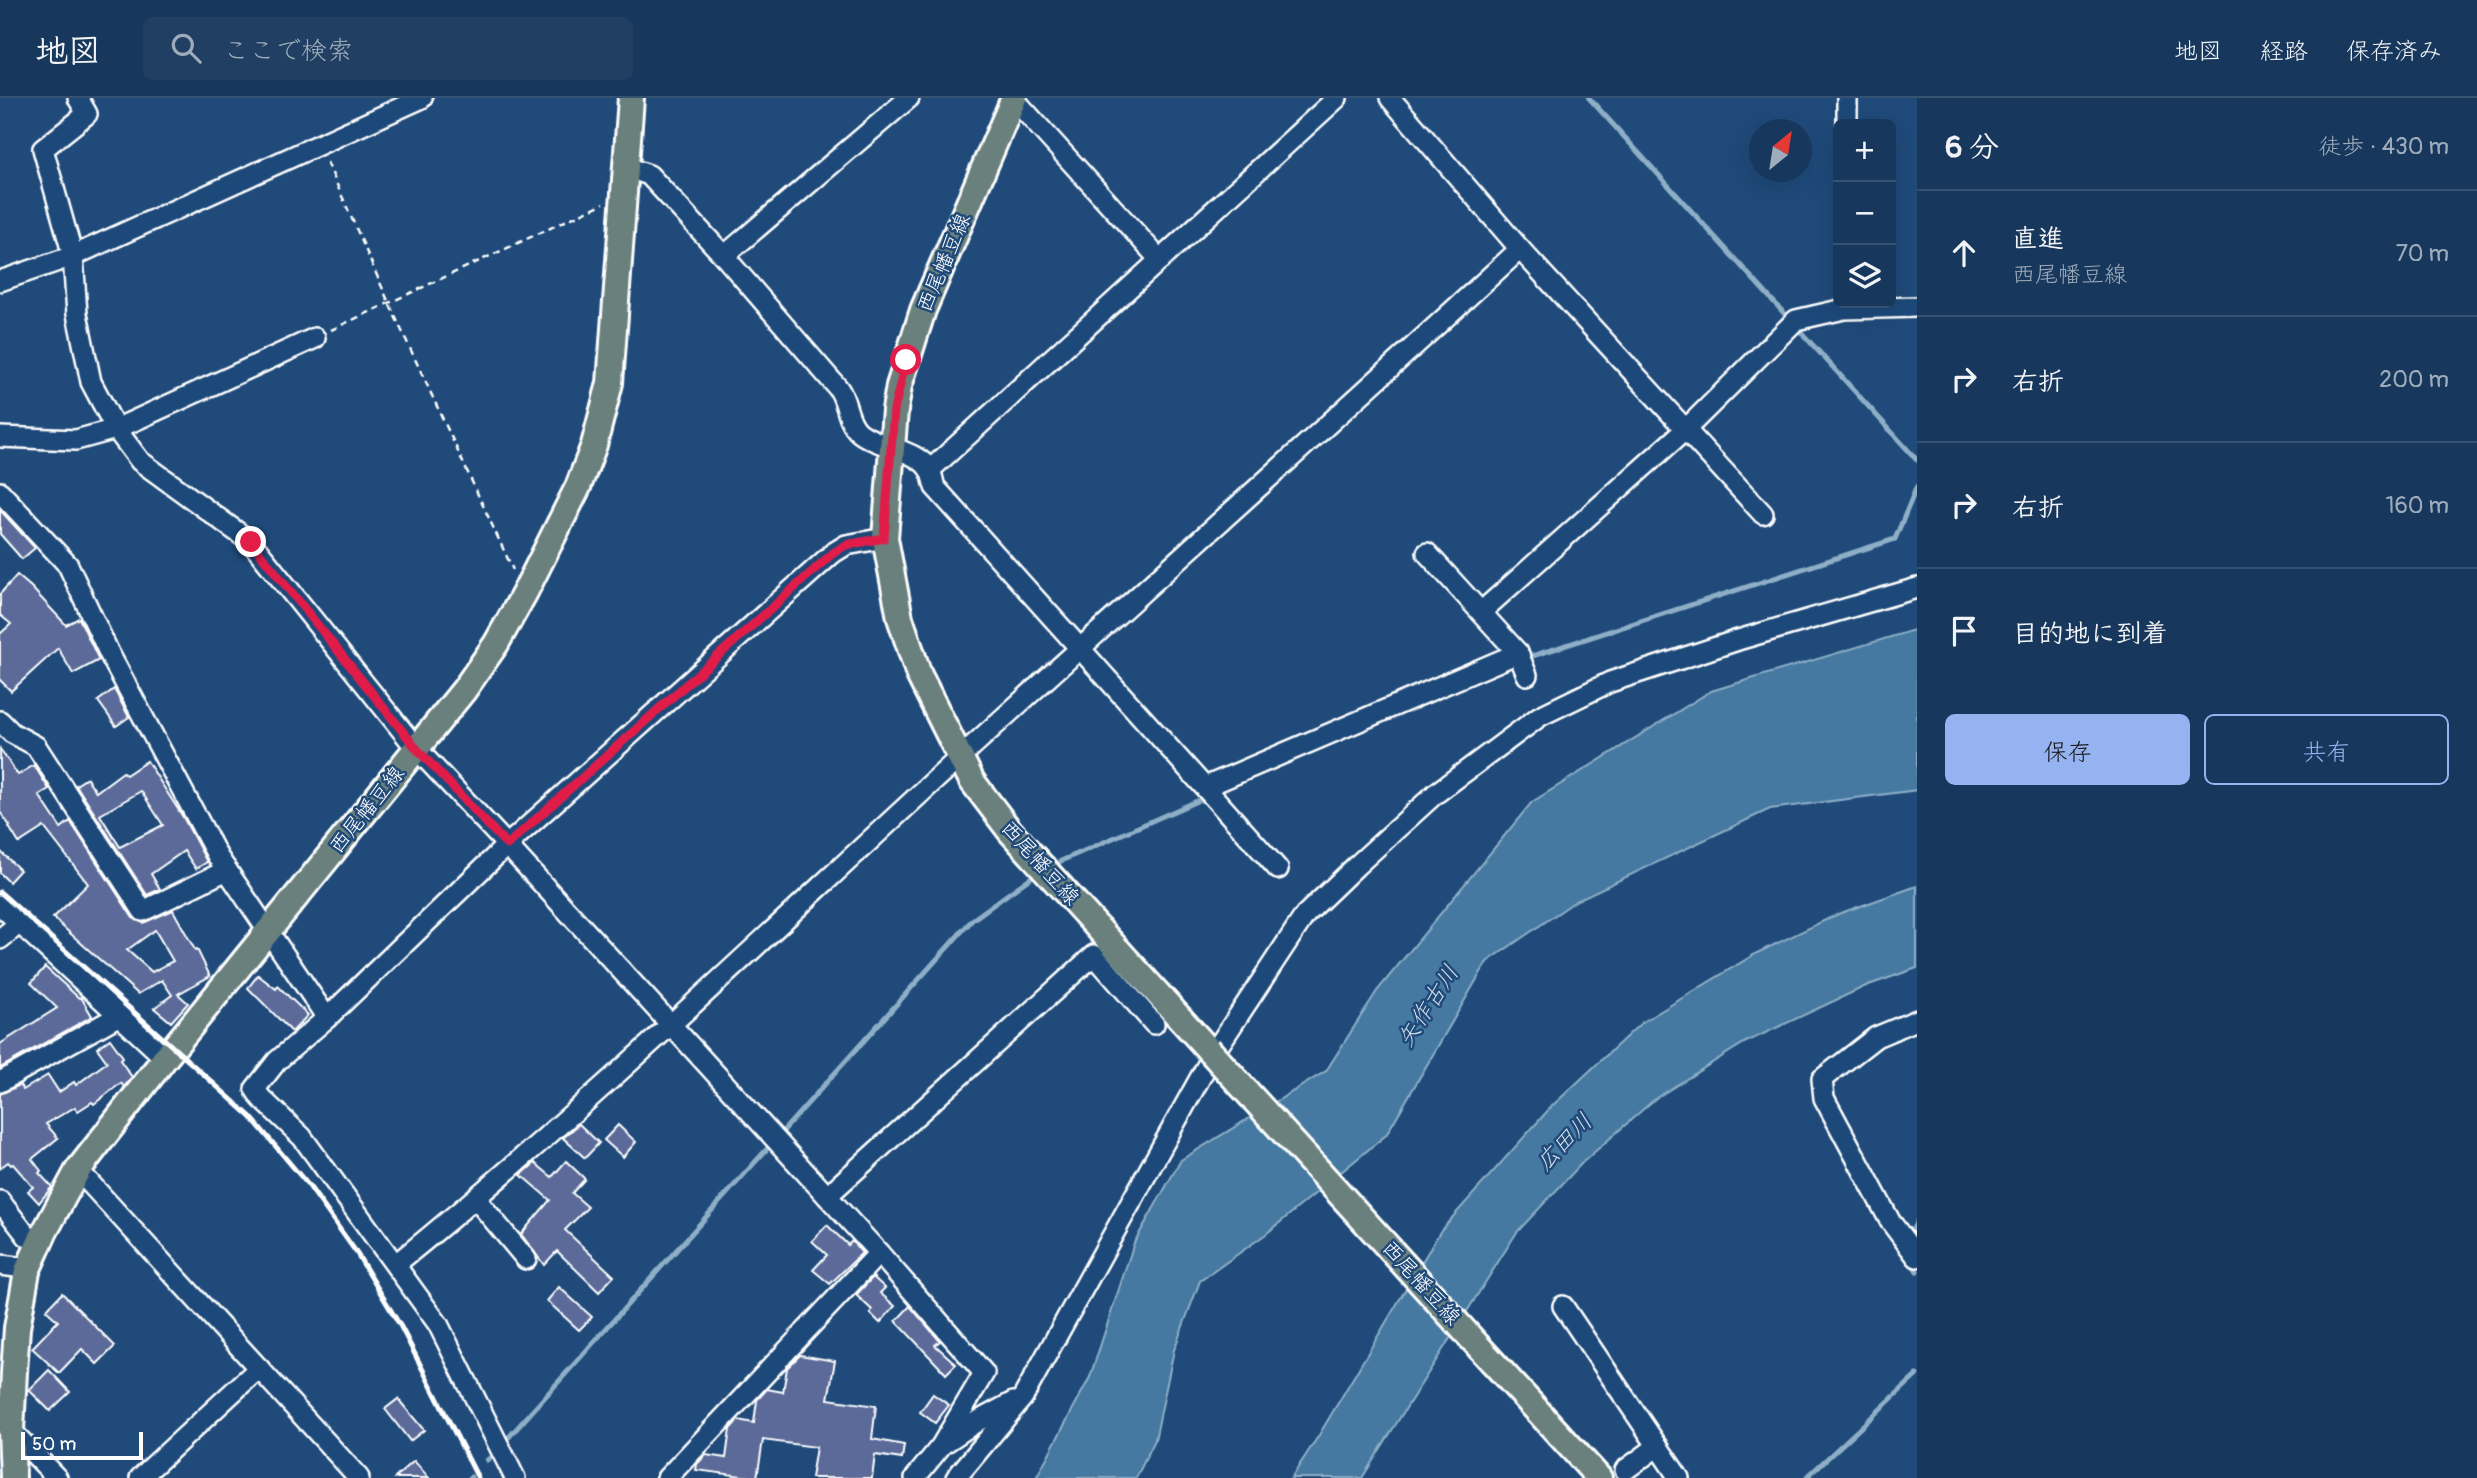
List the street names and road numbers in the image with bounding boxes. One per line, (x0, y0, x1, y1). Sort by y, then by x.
street label: 西尾幡豆線 (911, 209, 977, 317)
street label: 西尾幡豆線 (323, 761, 411, 859)
street label: 西尾幡豆線 (995, 815, 1085, 911)
street label: 西尾幡豆線 (1376, 1235, 1466, 1331)

